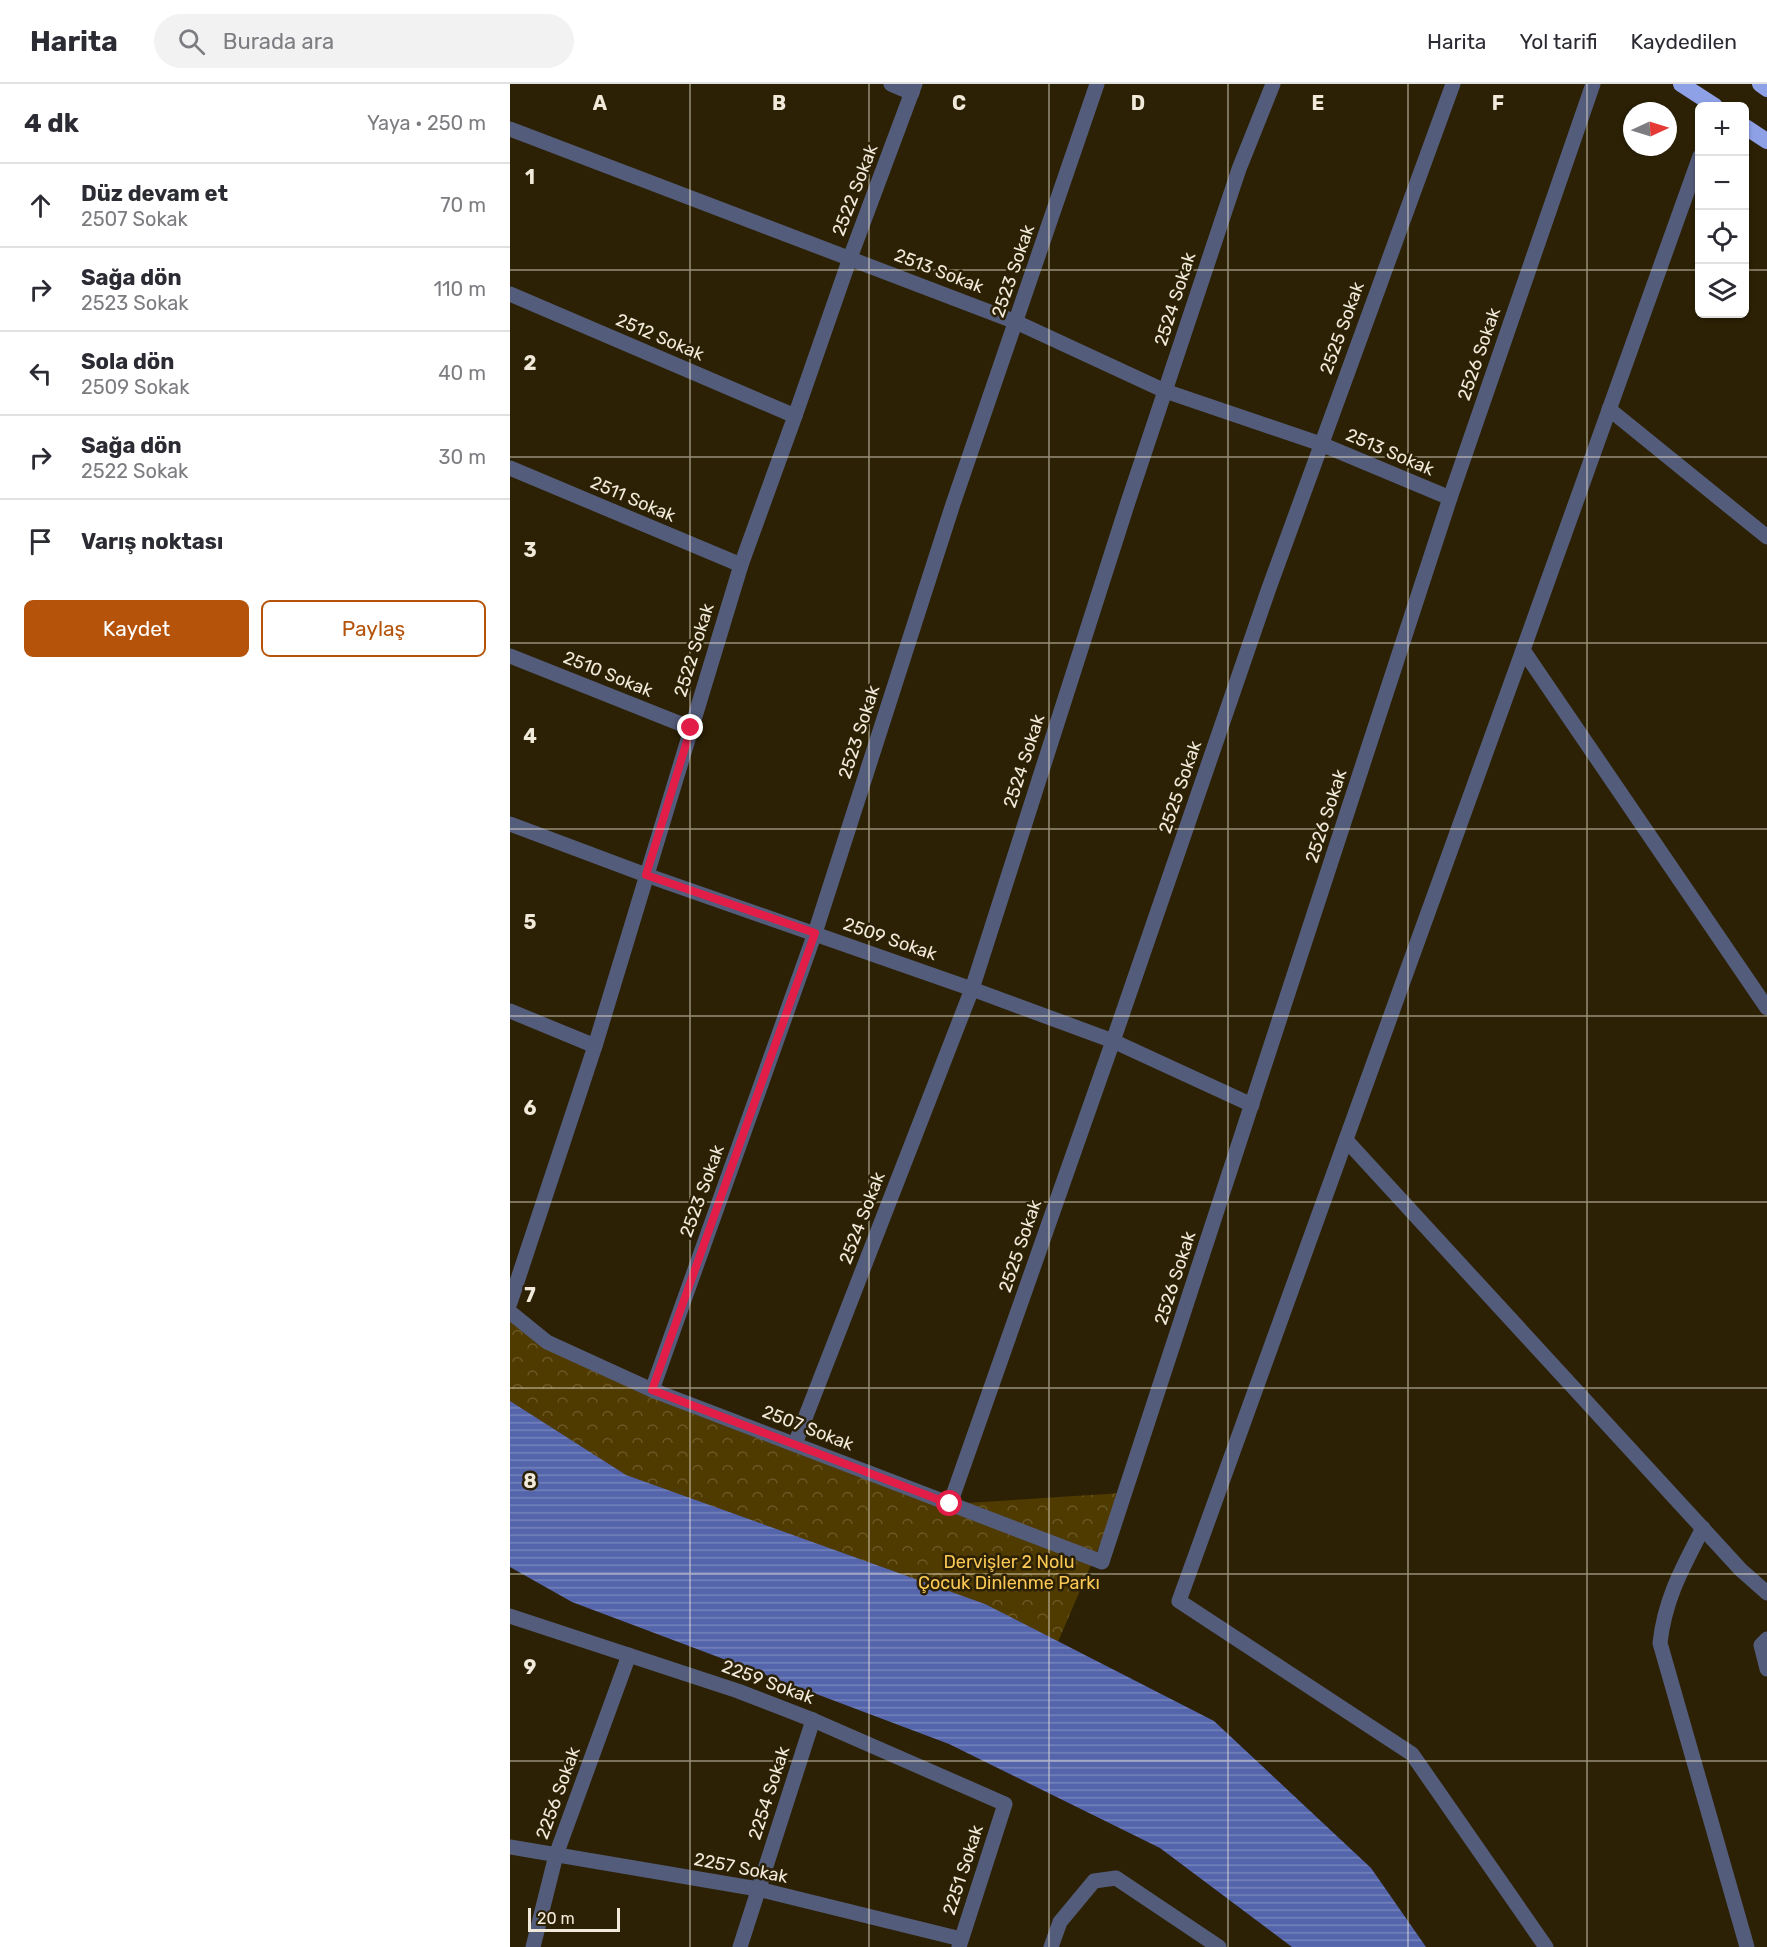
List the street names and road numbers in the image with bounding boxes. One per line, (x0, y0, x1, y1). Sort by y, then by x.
street label: 2522 Sokak (827, 140, 883, 239)
street label: 2523 Sokak (987, 221, 1039, 320)
street label: 2513 Sokak (891, 244, 987, 298)
street label: 2524 Sokak (1150, 249, 1201, 349)
street label: 2525 Sokak (1315, 278, 1369, 377)
street label: 2526 Sokak (1453, 304, 1505, 403)
street label: 2512 Sokak (613, 309, 708, 366)
street label: 2513 Sokak (1343, 424, 1438, 481)
street label: 2511 Sokak (587, 471, 680, 527)
street label: 2522 Sokak (669, 600, 719, 699)
street label: 2510 Sokak (560, 646, 657, 702)
street label: 2523 Sokak (834, 682, 885, 781)
street label: 2524 Sokak (999, 711, 1050, 811)
street label: 2525 Sokak (1154, 737, 1206, 836)
street label: 2526 Sokak (1301, 766, 1352, 866)
street label: 2509 Sokak (840, 913, 940, 966)
street label: 2523 Sokak (675, 1141, 729, 1240)
street label: 2524 Sokak (834, 1168, 890, 1267)
street label: 2525 Sokak (994, 1196, 1046, 1295)
street label: 2526 Sokak (1150, 1228, 1201, 1328)
street label: 2507 Sokak (759, 1400, 857, 1456)
street label: 2259 Sokak (719, 1655, 818, 1709)
street label: 2256 Sokak (531, 1743, 585, 1842)
street label: 2254 Sokak (744, 1743, 795, 1843)
street label: 2251 Sokak (938, 1821, 988, 1918)
street label: 2257 Sokak (692, 1848, 791, 1888)

